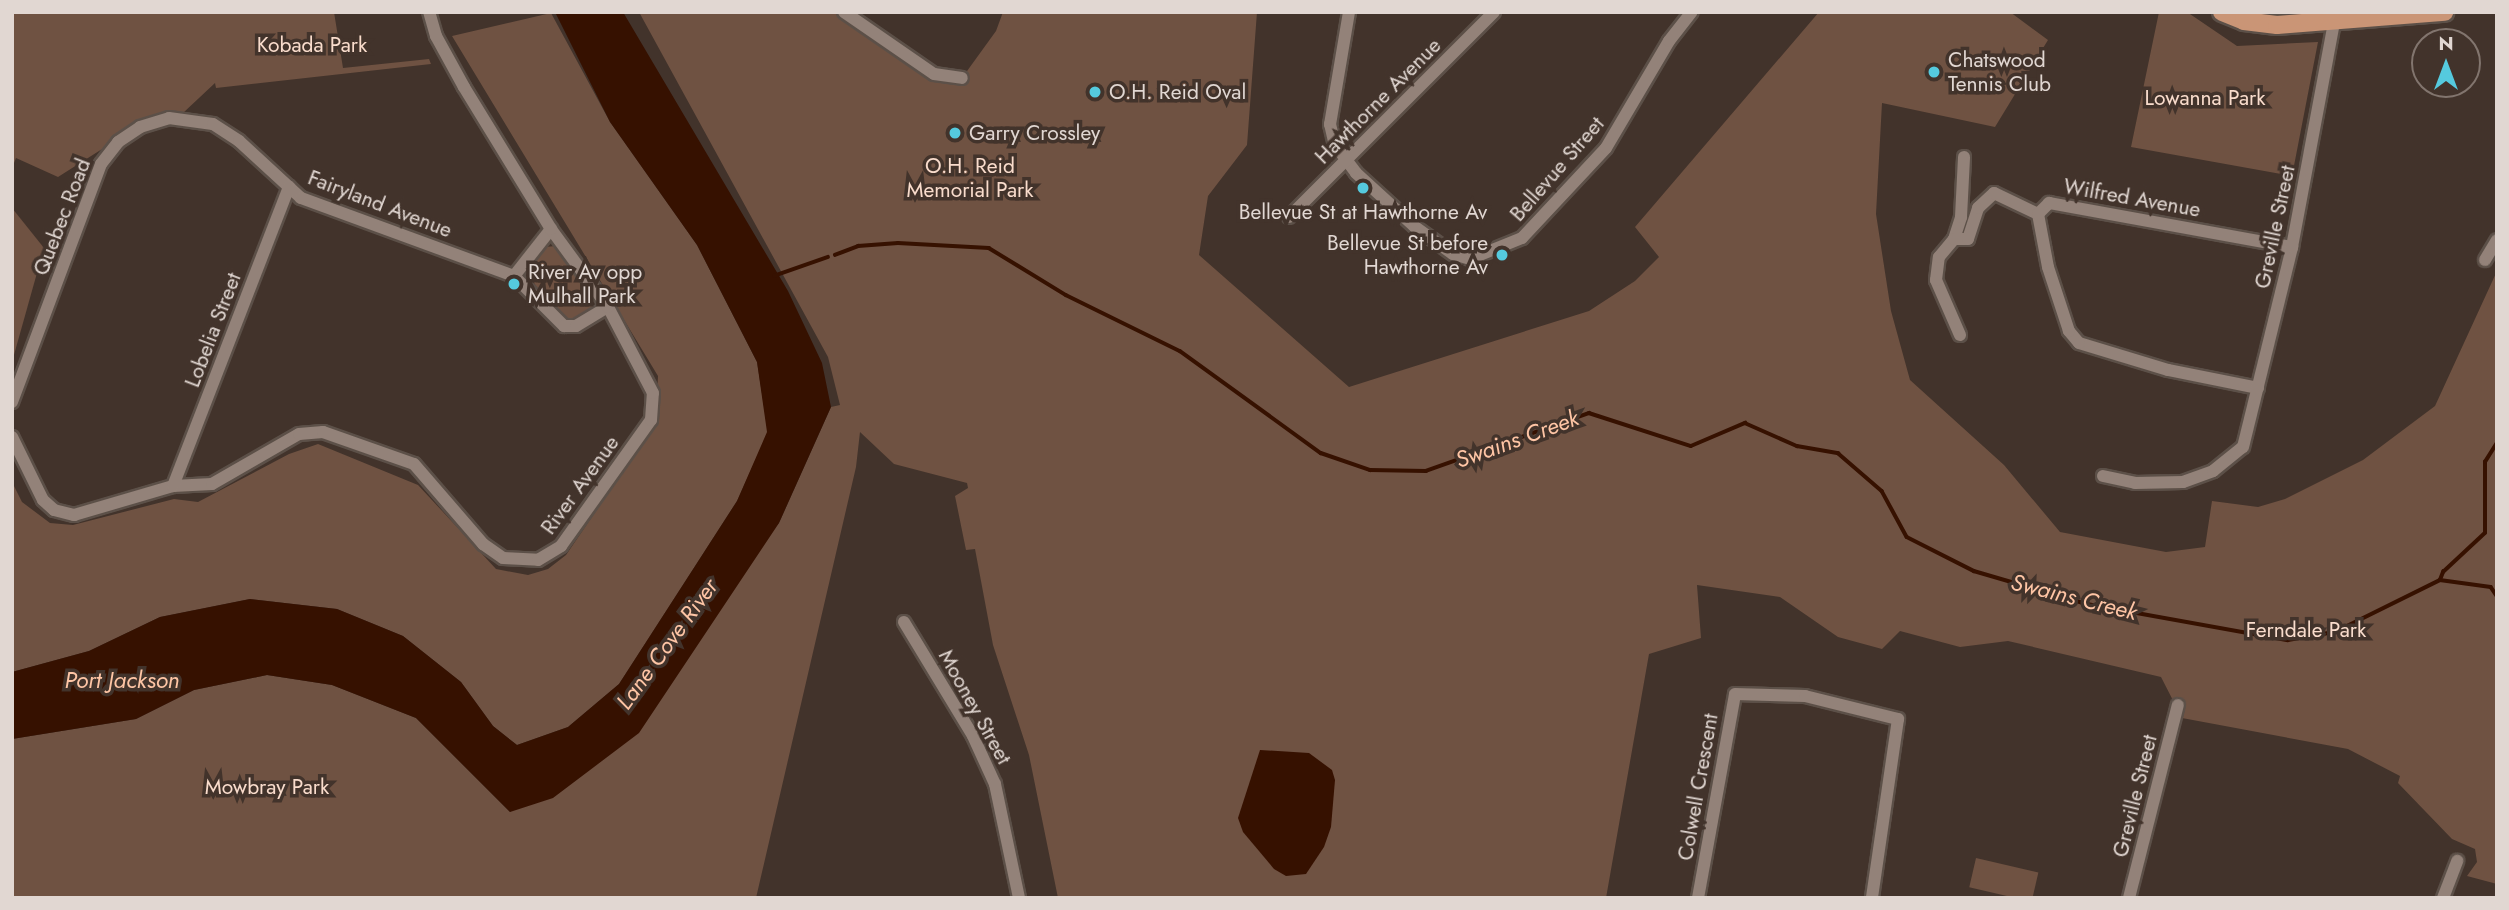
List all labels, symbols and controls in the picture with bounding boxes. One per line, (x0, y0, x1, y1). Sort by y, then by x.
north arrow (2411, 28, 2481, 98)
text: N (2438, 30, 2454, 57)
park label: Kobada Park (257, 32, 367, 58)
street label: Hawthorne Avenue (1310, 33, 1446, 169)
place label: Chatswood Tennis Club (1948, 47, 2051, 97)
marker: Chatswood Tennis Club (1926, 64, 1942, 80)
place label: O.H. Reid Oval (1109, 79, 1246, 105)
marker: O.H. Reid Oval (1087, 84, 1103, 100)
park label: Lowanna Park (2145, 85, 2265, 111)
street label: Bellevue Street (1505, 112, 1609, 226)
place label: Garry Crossley (969, 120, 1100, 146)
marker: Garry Crossley (947, 125, 963, 141)
park label: O.H. Reid Memorial Park (907, 153, 1033, 203)
street label: Quebec Road (28, 155, 96, 279)
street label: Greville Street (2250, 163, 2300, 291)
street label: Fairyland Avenue (304, 165, 456, 243)
street label: Wilfred Avenue (2062, 174, 2202, 222)
marker: Bellevue St at Hawthorne Av (1355, 180, 1371, 196)
place label: Bellevue St at Hawthorne Av (1239, 199, 1487, 225)
place label: Bellevue St before Hawthorne Av (1327, 230, 1488, 280)
marker: Bellevue St before Hawthorne Av (1494, 247, 1510, 263)
place label: River Av opp Mulhall Park (528, 259, 642, 309)
street label: Lobelia Street (180, 269, 246, 391)
marker: River Av opp Mulhall Park (506, 276, 522, 292)
water label: Swains Creek (1452, 404, 1582, 474)
street label: River Avenue (536, 431, 624, 539)
water label: Swains Creek (2008, 568, 2140, 626)
water label: Lane Cove River (610, 573, 724, 715)
park label: Ferndale Park (2246, 617, 2366, 643)
street label: Mooney Street (933, 645, 1017, 769)
water label: Port Jackson (64, 666, 180, 694)
street label: Colwell Crescent (1673, 711, 1723, 863)
street label: Greville Street (2108, 732, 2162, 860)
park label: Mowbray Park (205, 774, 329, 800)

